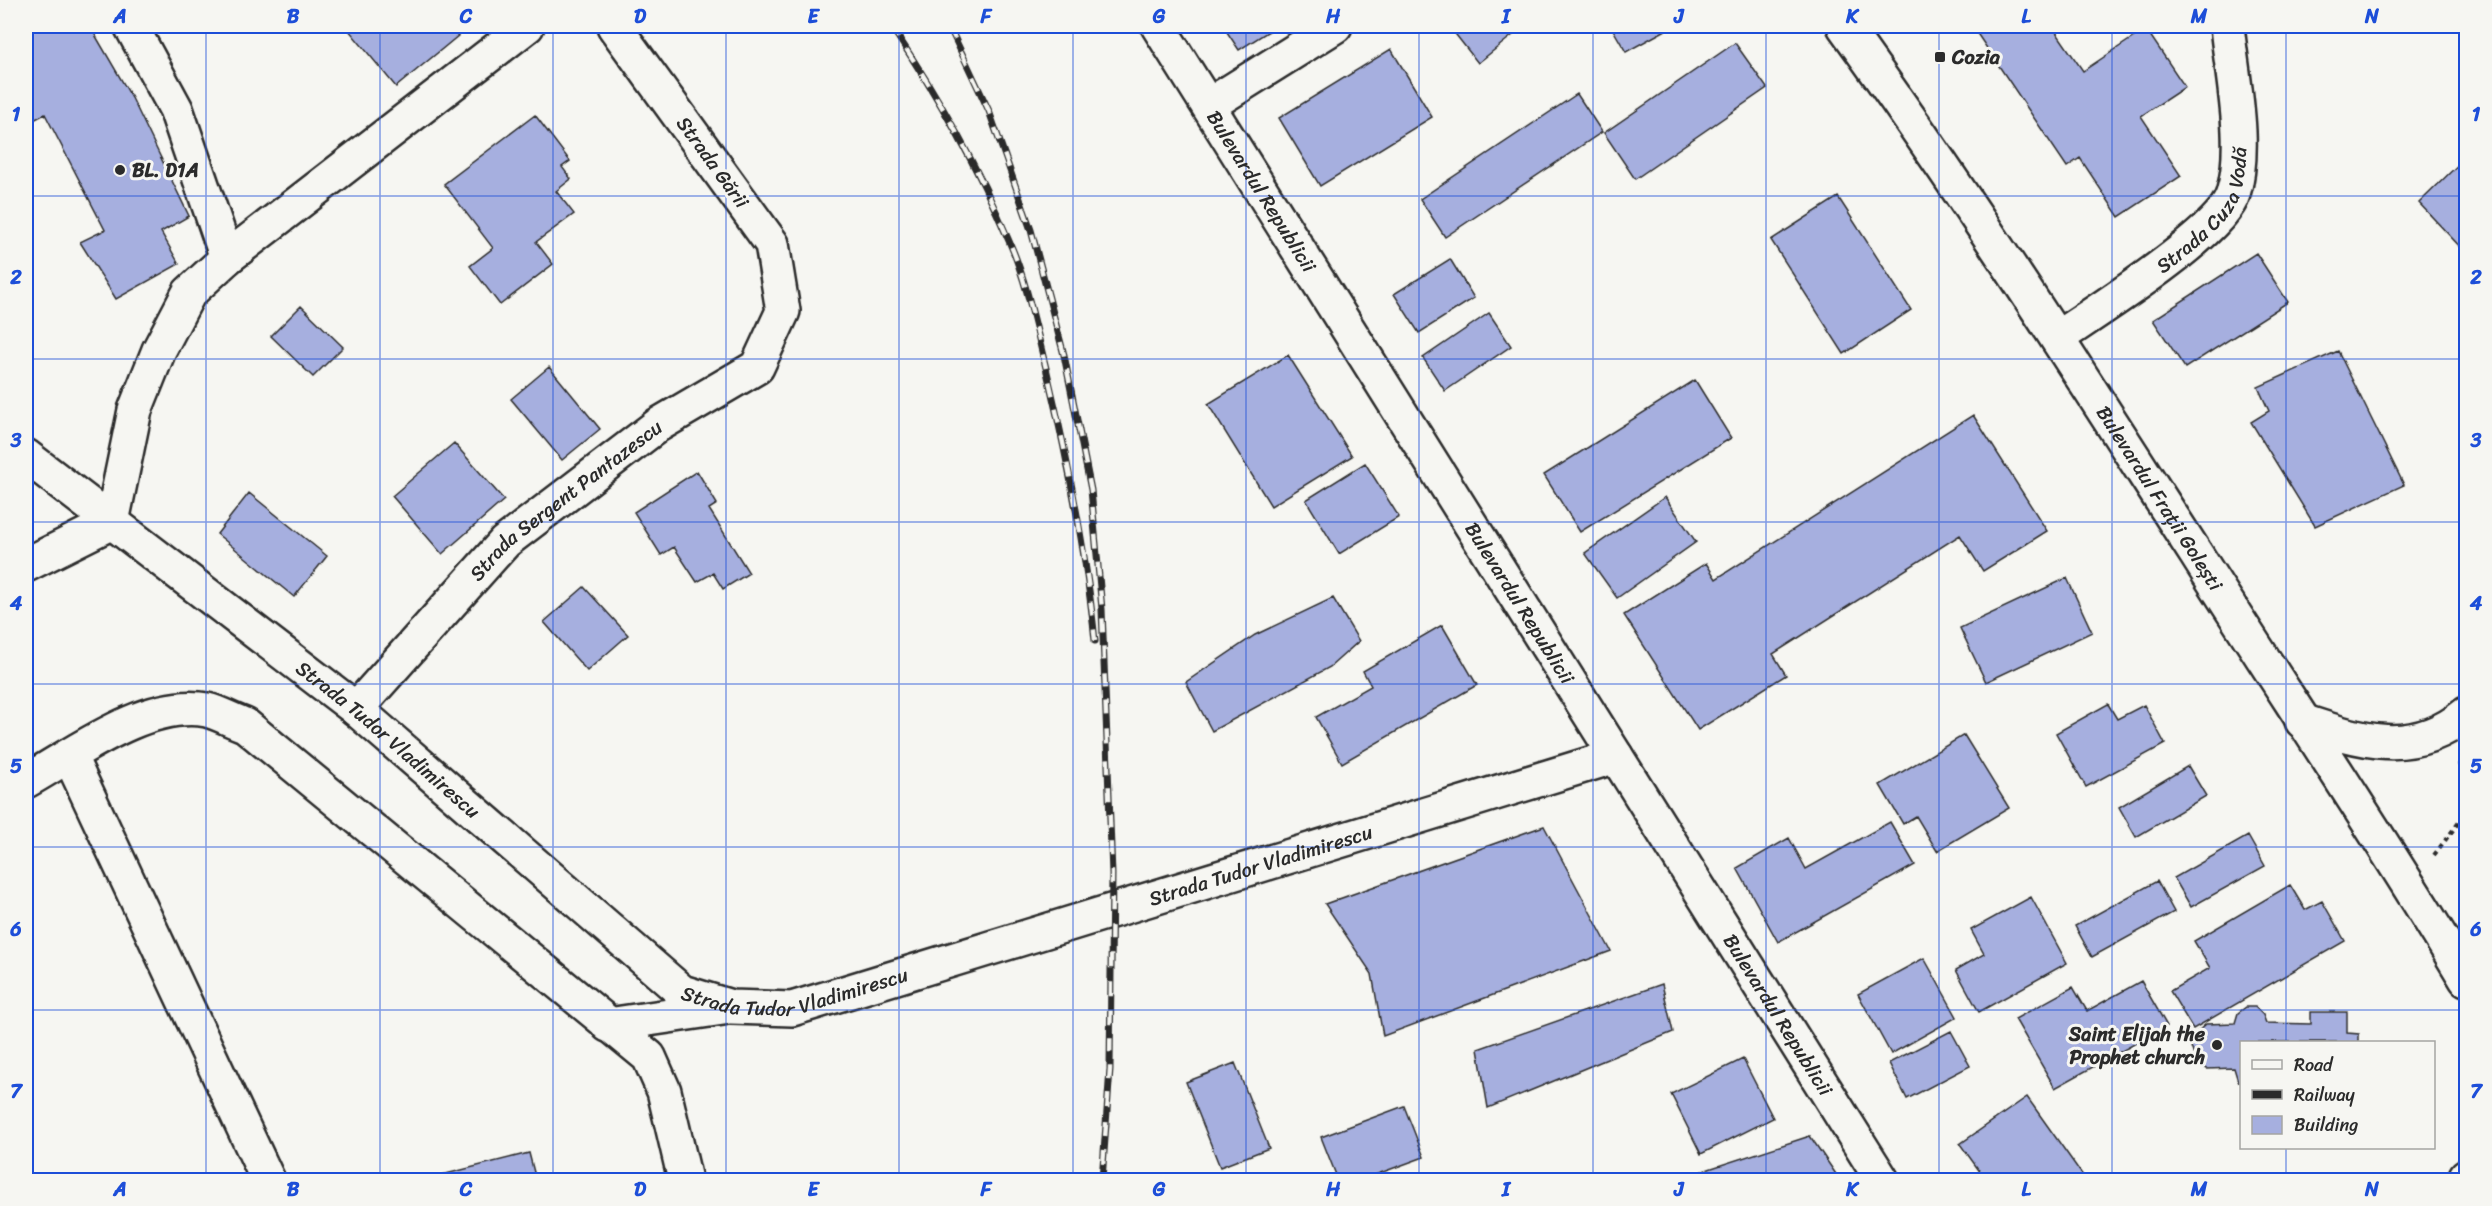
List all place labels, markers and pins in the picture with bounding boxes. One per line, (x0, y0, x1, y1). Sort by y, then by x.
place label: Cozia (1951, 40, 2001, 75)
marker: Cozia (1933, 50, 1947, 64)
place label: BL. D1A (132, 153, 199, 188)
marker: BL. D1A (113, 163, 127, 177)
place label: Saint Elijah the Prophet church (2068, 1017, 2206, 1075)
marker: Saint Elijah the Prophet church (2210, 1038, 2224, 1052)

